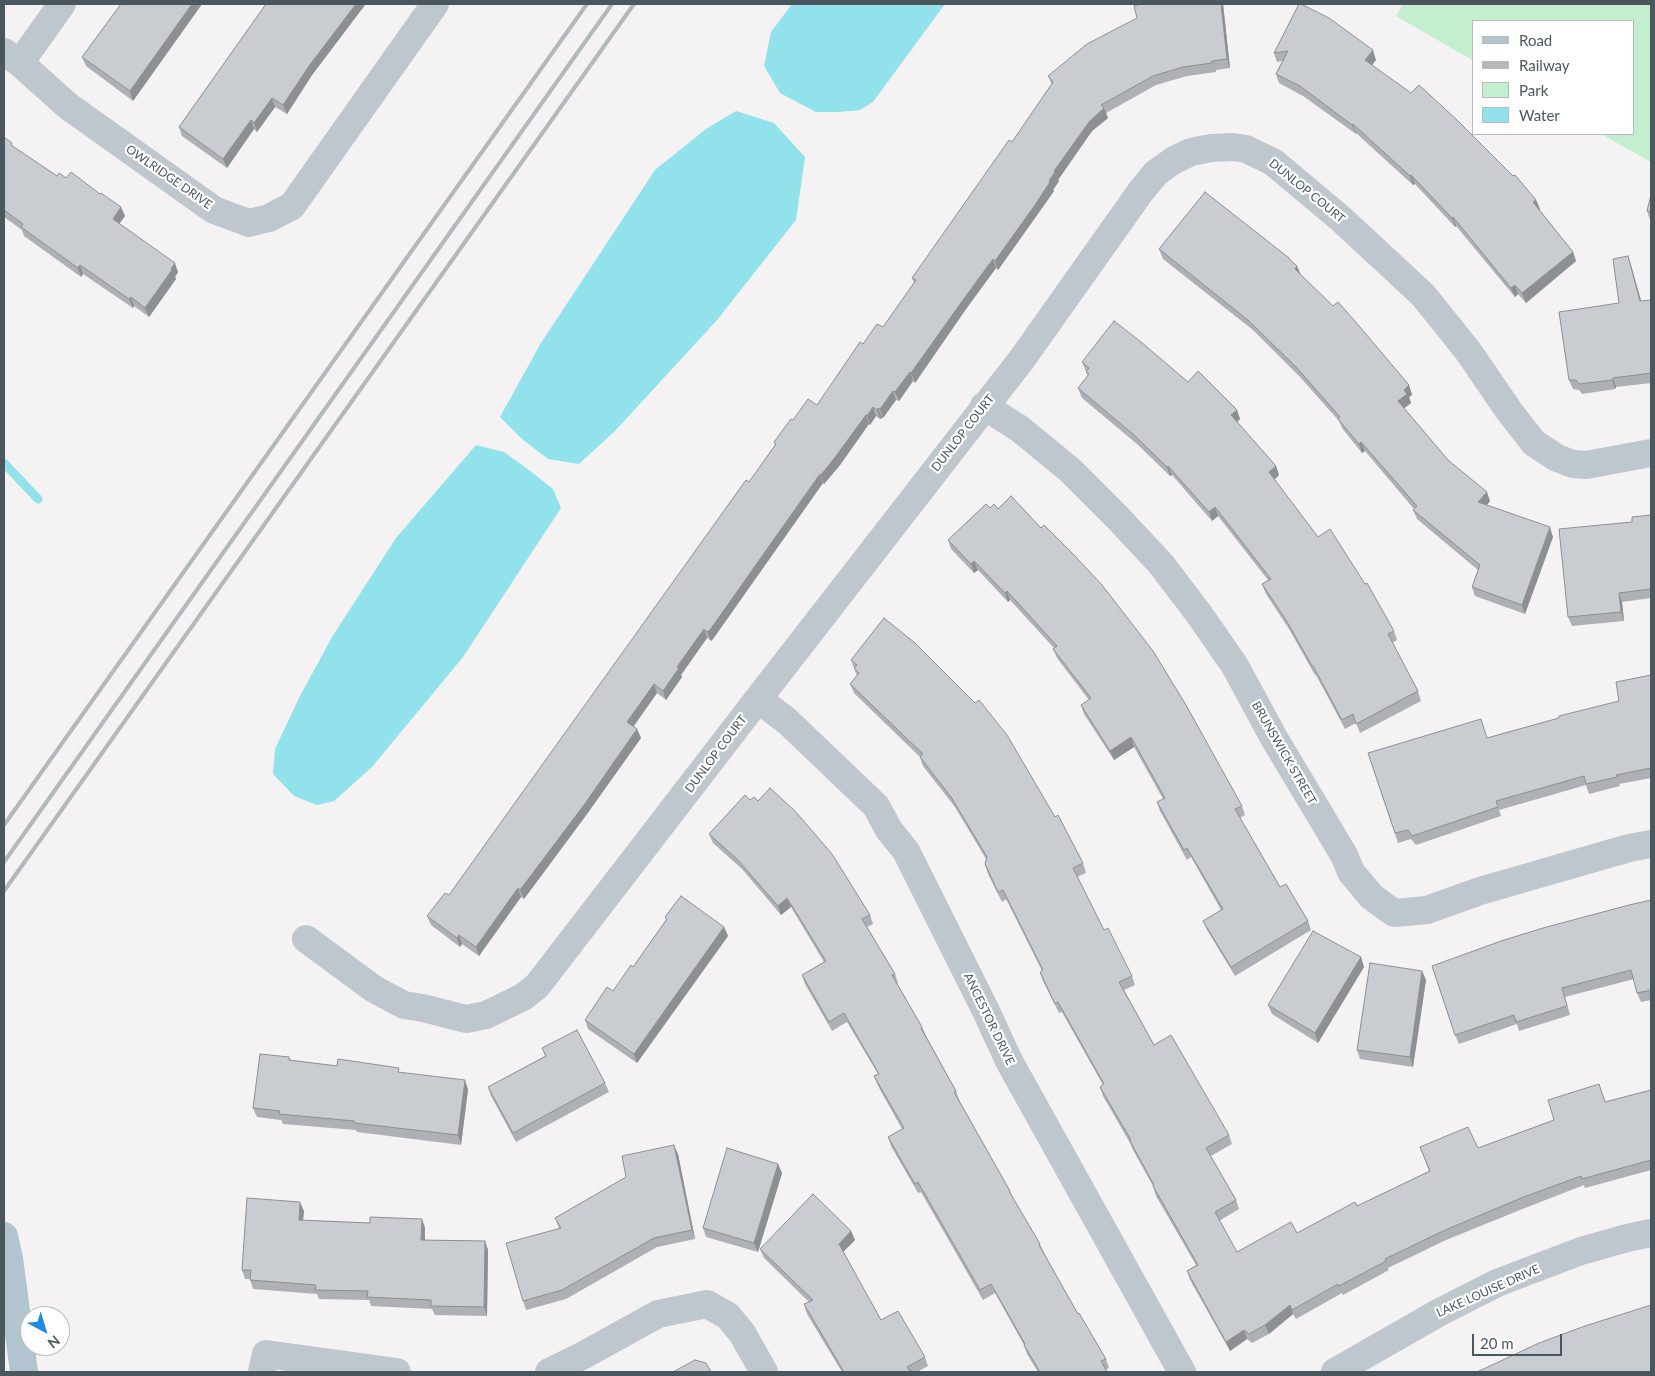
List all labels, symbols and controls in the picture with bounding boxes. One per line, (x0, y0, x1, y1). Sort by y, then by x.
legend (1472, 20, 1635, 135)
text: Road (1519, 31, 1552, 49)
text: Railway (1519, 56, 1570, 74)
text: Park (1519, 81, 1548, 99)
text: Water (1519, 106, 1560, 124)
street label: OWLRIDGE DRIVE (123, 142, 215, 212)
street label: DUNLOP COURT (1266, 156, 1348, 226)
street label: DUNLOP COURT (929, 392, 997, 474)
street label: BRUNSWICK STREET (1249, 699, 1319, 807)
street label: DUNLOP COURT (682, 712, 750, 796)
street label: ANCESTOR DRIVE (960, 971, 1018, 1067)
street label: LAKE LOUISE DRIVE (1434, 1262, 1542, 1320)
north arrow (20, 1306, 70, 1356)
scale bar (1475, 1324, 1565, 1356)
text: N (45, 1332, 64, 1352)
text: 20 m (1480, 1334, 1514, 1352)

